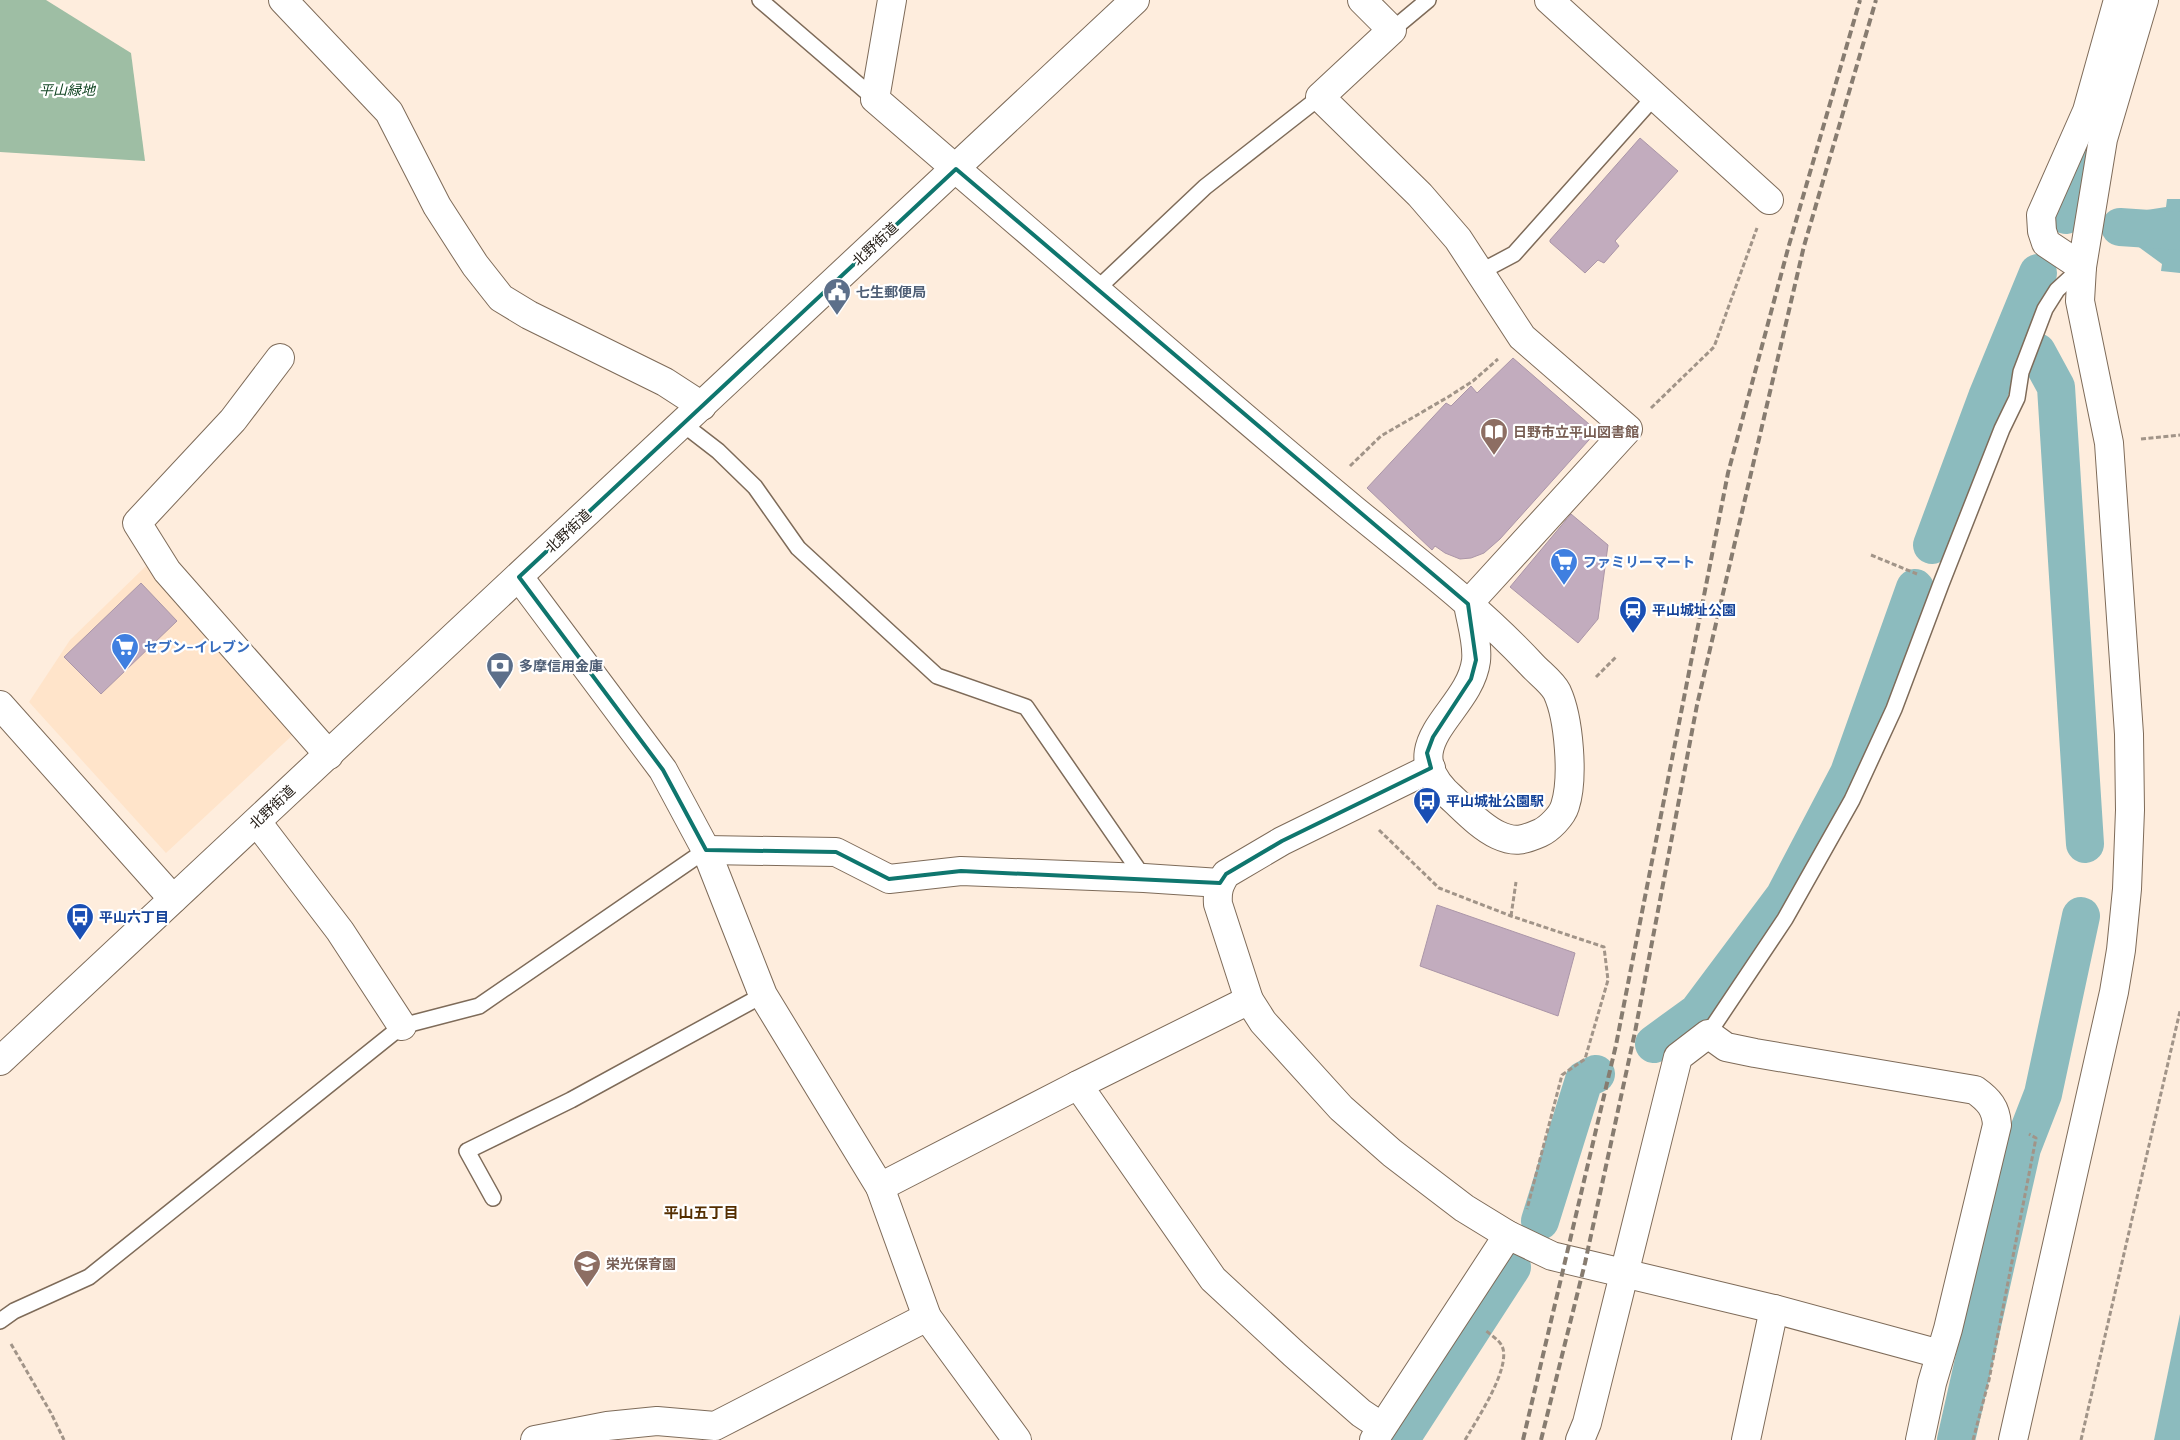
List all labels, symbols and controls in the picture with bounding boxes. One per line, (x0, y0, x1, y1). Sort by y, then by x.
park label: 平山緑地 (39, 81, 97, 99)
street label: 北野街道 (848, 218, 902, 270)
public building icon: 七生郵便局 (822, 277, 852, 316)
place label: 七生郵便局 (856, 283, 926, 301)
library icon: 日野市立平山図書館 (1479, 417, 1509, 456)
place label: 日野市立平山図書館 (1513, 423, 1639, 441)
street label: 北野街道 (541, 505, 595, 557)
supermarket icon: ファミリーマート (1549, 547, 1579, 586)
place label: ファミリーマート (1583, 553, 1695, 571)
station icon: 平山城址公園 (1618, 595, 1648, 634)
place label: 平山城址公園 (1652, 601, 1736, 619)
supermarket icon: セブン-イレブン (110, 632, 140, 671)
place label: セブン-イレブン (144, 638, 250, 656)
bank icon: 多摩信用金庫 (485, 651, 515, 690)
place label: 多摩信用金庫 (519, 657, 603, 675)
street label: 北野街道 (245, 781, 299, 833)
bus stop icon: 平山城祉公園駅 (1412, 786, 1442, 825)
place label: 平山城祉公園駅 (1446, 792, 1544, 810)
bus stop icon: 平山六丁目 (65, 902, 95, 941)
place label: 平山六丁目 (99, 908, 169, 926)
district label: 平山五丁目 (663, 1203, 739, 1222)
school or university icon: 栄光保育園 (572, 1249, 602, 1288)
place label: 栄光保育園 (606, 1255, 676, 1273)

